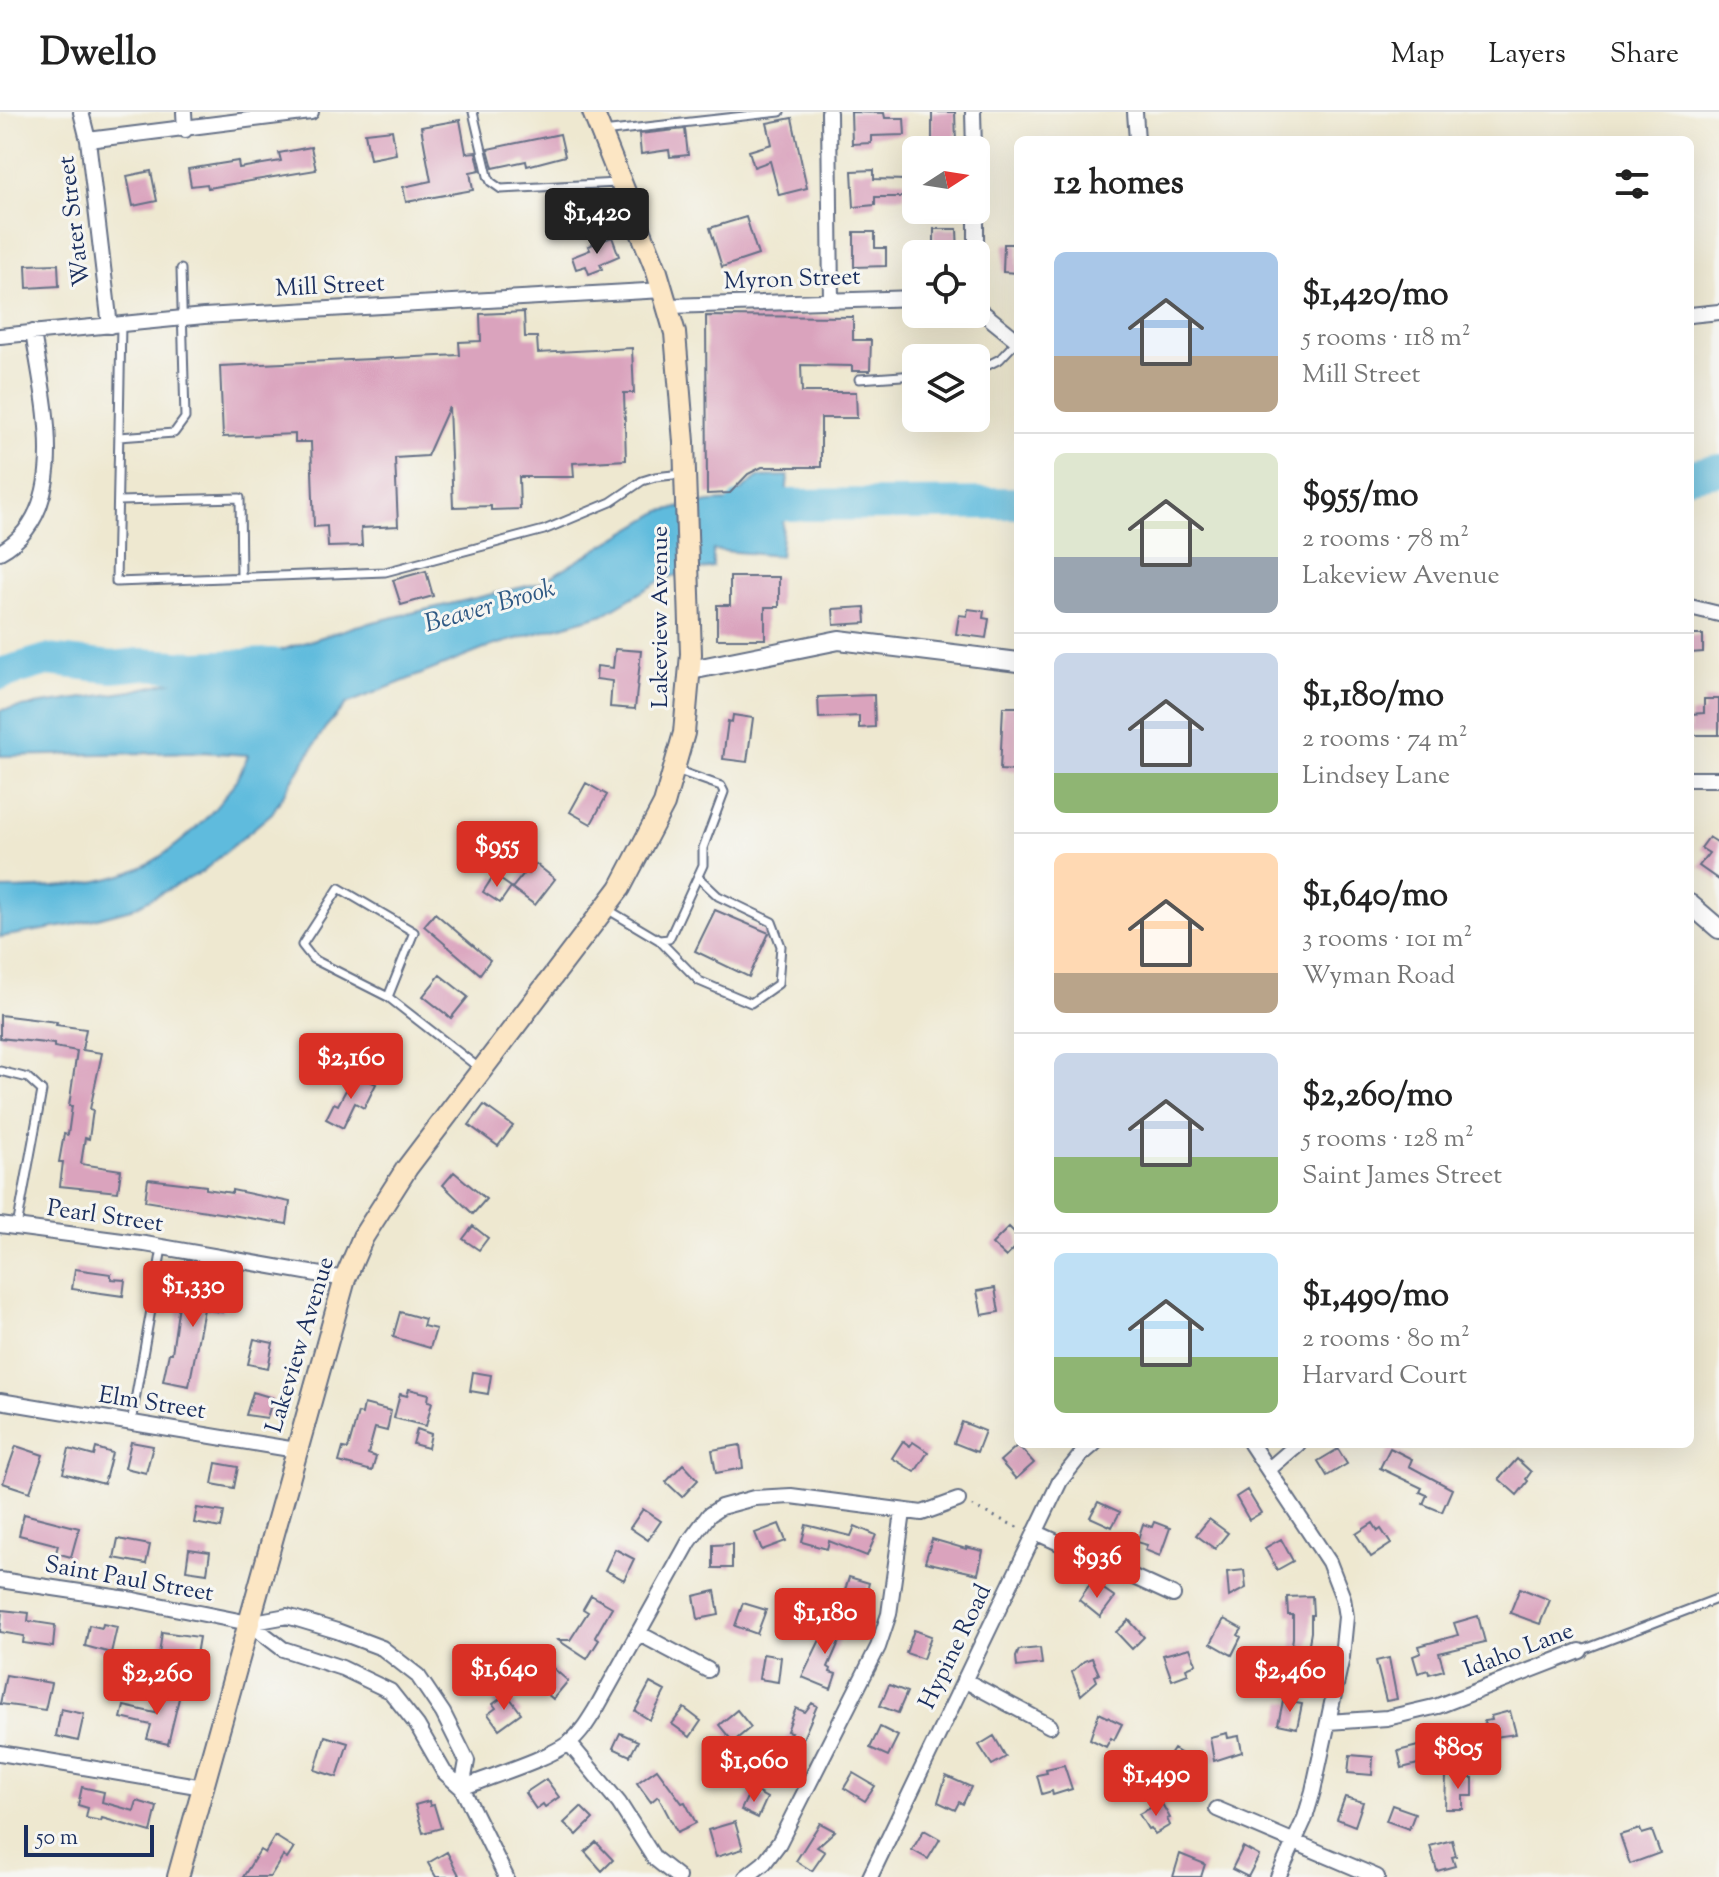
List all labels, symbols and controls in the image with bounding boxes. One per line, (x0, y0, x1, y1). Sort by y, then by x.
text: Dwello (40, 28, 157, 82)
text: Map (1391, 35, 1444, 75)
text: Layers (1488, 35, 1566, 75)
text: Share (1610, 35, 1679, 75)
north arrow (902, 136, 990, 224)
map controls (902, 136, 990, 432)
street label: Water Street (50, 154, 100, 288)
text: 12 homes (1054, 160, 1184, 209)
icon: filters (1610, 162, 1654, 206)
pin: $1,420 (532, 188, 662, 256)
text: $1,420 (563, 195, 631, 232)
button: locate (902, 240, 990, 328)
street label: Myron Street (723, 261, 861, 299)
street label: Mill Street (275, 267, 385, 307)
text: $1,420/mo (1302, 271, 1449, 320)
icon: home (1118, 284, 1214, 380)
text: 5 rooms · 118 m² (1302, 320, 1470, 357)
button: layers (902, 344, 990, 432)
text: Mill Street (1302, 357, 1420, 394)
text: $955/mo (1302, 472, 1419, 521)
icon: home (1118, 485, 1214, 581)
text: 2 rooms · 78 m² (1302, 521, 1469, 558)
street label: Lakeview Avenue (644, 526, 678, 708)
text: Lakeview Avenue (1302, 558, 1500, 595)
water label: Beaver Brook (420, 571, 560, 643)
text: $1,180/mo (1302, 672, 1444, 721)
icon: home (1118, 685, 1214, 781)
text: 2 rooms · 74 m² (1302, 721, 1467, 758)
text: Lindsey Lane (1302, 758, 1450, 795)
pin: $955 (450, 821, 544, 889)
text: $955 (475, 828, 519, 865)
text: $1,640/mo (1302, 872, 1448, 921)
icon: home (1118, 885, 1214, 981)
text: 3 rooms · 101 m² (1302, 921, 1472, 958)
text: Wyman Road (1302, 958, 1455, 995)
pin: $2,160 (286, 1033, 416, 1101)
text: $2,160 (317, 1040, 385, 1077)
text: $2,260/mo (1302, 1072, 1453, 1121)
icon: home (1118, 1085, 1214, 1181)
text: 5 rooms · 128 m² (1302, 1121, 1474, 1158)
text: Saint James Street (1302, 1158, 1502, 1195)
street label: Pearl Street (45, 1192, 165, 1242)
street label: Lakeview Avenue (258, 1253, 344, 1437)
pin: $1,330 (128, 1261, 258, 1329)
text: $1,330 (161, 1268, 225, 1305)
text: $1,490/mo (1302, 1272, 1449, 1321)
icon: home (1118, 1285, 1214, 1381)
text: 2 rooms · 80 m² (1302, 1321, 1470, 1358)
text: Harvard Court (1302, 1358, 1467, 1395)
street label: Elm Street (96, 1379, 208, 1429)
pin: $936 (1050, 1532, 1144, 1600)
text: $936 (1072, 1539, 1122, 1576)
street label: Saint Paul Street (42, 1548, 216, 1612)
street label: Hypine Road (911, 1578, 1001, 1715)
pin: $1,180 (760, 1588, 890, 1656)
text: $1,180 (793, 1595, 857, 1632)
street label: Idaho Lane (1459, 1614, 1579, 1688)
pin: $1,640 (439, 1644, 569, 1712)
pin: $2,460 (1225, 1646, 1355, 1714)
pin: $2,260 (92, 1649, 222, 1717)
text: $1,640 (470, 1651, 538, 1688)
text: $2,460 (1254, 1653, 1326, 1690)
text: $2,260 (121, 1656, 193, 1693)
pin: $805 (1411, 1723, 1505, 1791)
text: $805 (1433, 1730, 1483, 1767)
pin: $1,060 (689, 1736, 819, 1804)
text: $1,060 (720, 1743, 788, 1780)
pin: $1,490 (1091, 1750, 1221, 1818)
text: $1,490 (1122, 1757, 1190, 1794)
scale bar (24, 1821, 154, 1857)
text: 50 m (36, 1823, 78, 1855)

